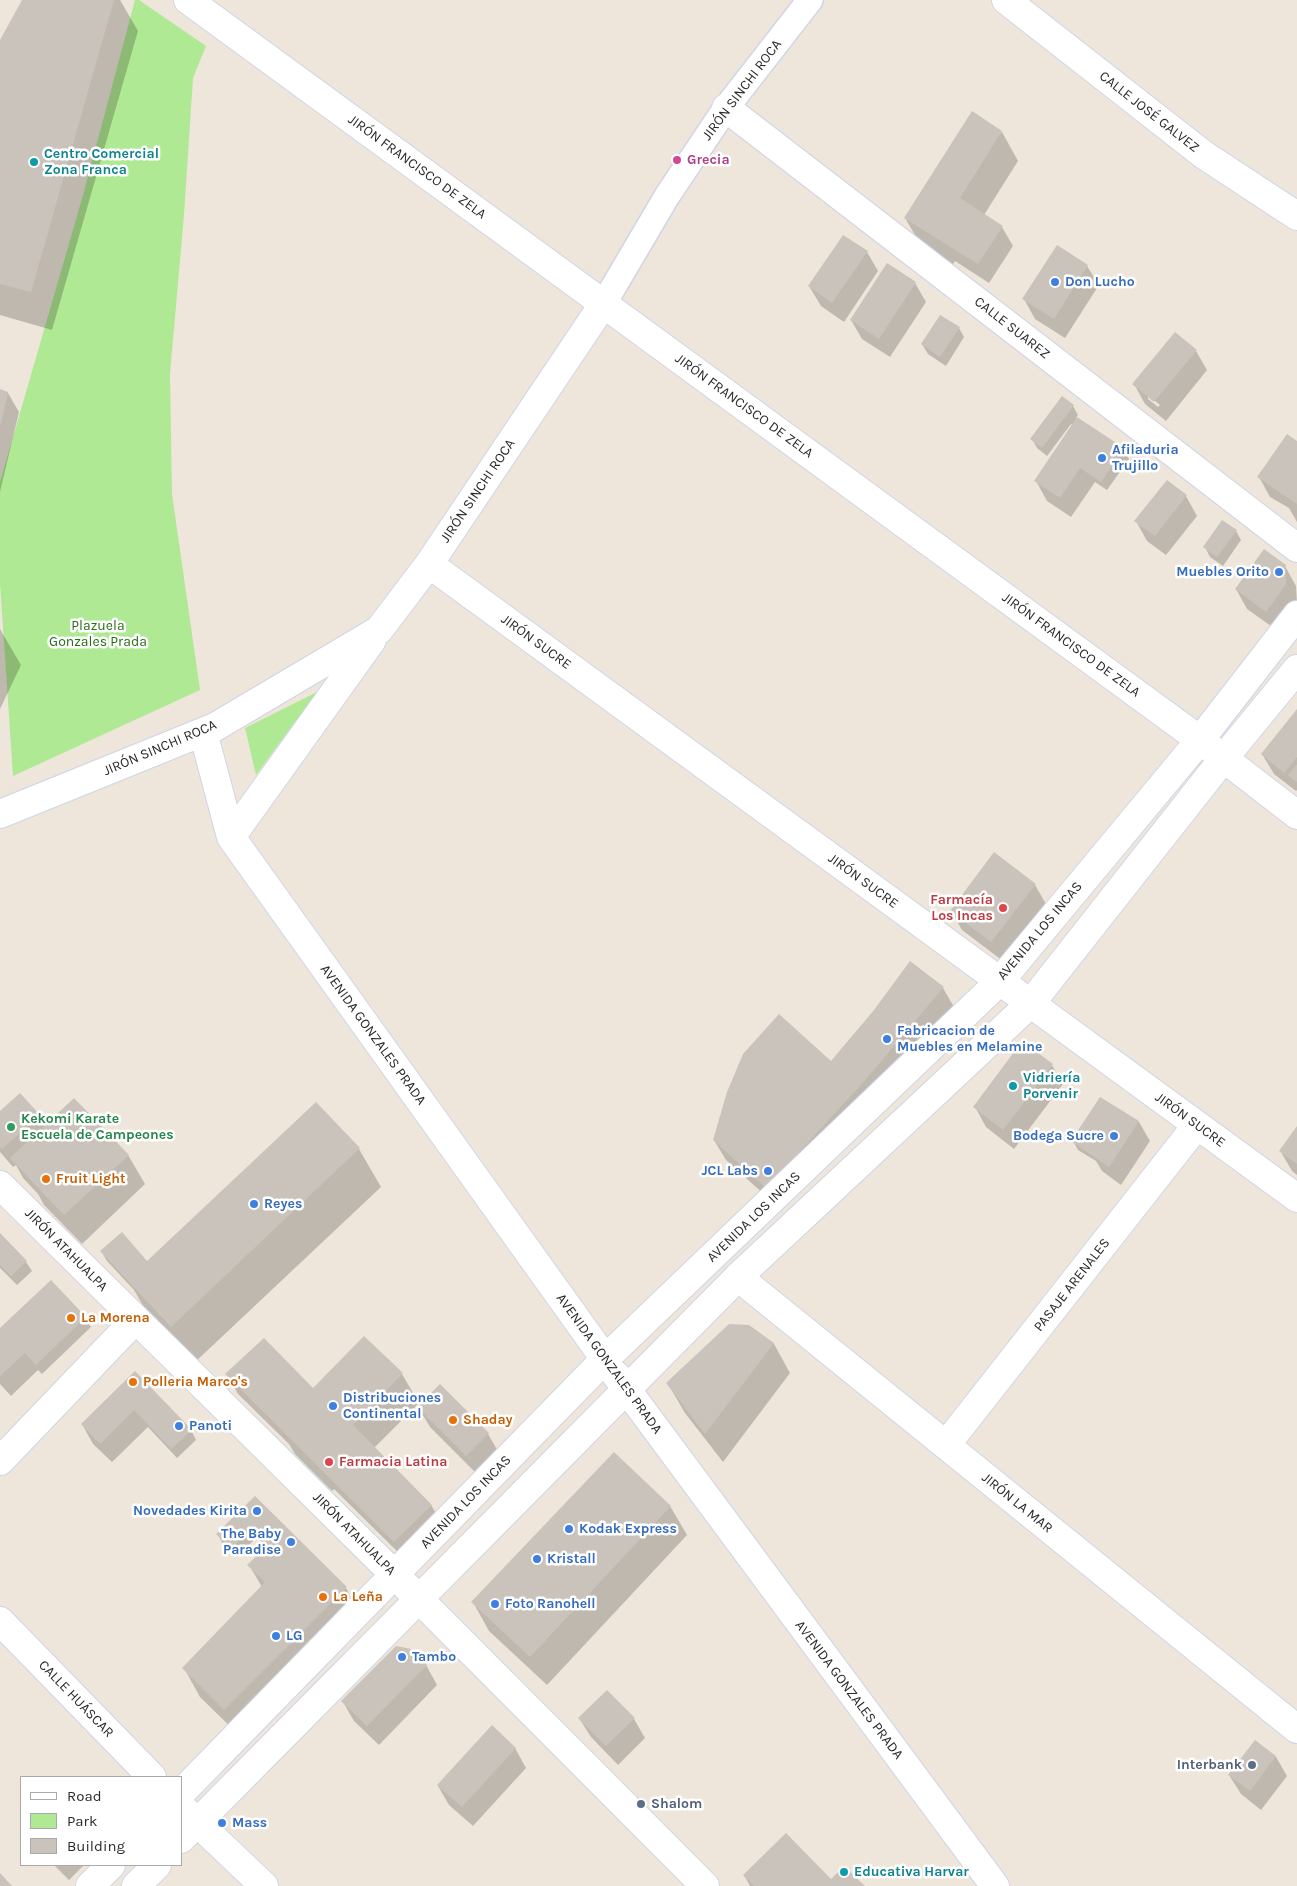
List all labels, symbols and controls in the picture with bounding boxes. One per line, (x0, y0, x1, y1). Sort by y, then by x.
street label: JIRÓN SINCHI ROCA (699, 36, 785, 144)
street label: CALLE JOSÉ GALVEZ (1096, 68, 1202, 156)
street label: JIRÓN FRANCISCO DE ZELA (345, 111, 489, 223)
place label: Centro Comercial Zona Franca (44, 146, 159, 178)
place label: Grecia (687, 152, 730, 168)
marker: Grecia (671, 154, 683, 166)
marker: Centro Comercial Zona Franca (28, 156, 40, 168)
place label: Don Lucho (1065, 274, 1135, 290)
marker: Don Lucho (1049, 276, 1061, 288)
street label: CALLE SUAREZ (971, 293, 1053, 363)
street label: JIRÓN FRANCISCO DE ZELA (672, 350, 816, 462)
street label: JIRÓN SINCHI ROCA (437, 436, 519, 546)
place label: Afiladuria Trujillo (1112, 442, 1179, 474)
marker: Afiladuria Trujillo (1096, 452, 1108, 464)
place label: Muebles Orito (1176, 564, 1269, 580)
marker: Muebles Orito (1273, 566, 1285, 578)
street label: JIRÓN FRANCISCO DE ZELA (999, 589, 1143, 701)
street label: JIRÓN SUCRE (498, 611, 574, 673)
park label: Plazuela Gonzales Prada (49, 618, 147, 650)
street label: JIRÓN SINCHI ROCA (101, 717, 219, 779)
street label: JIRÓN SUCRE (825, 850, 901, 912)
street label: AVENIDA LOS INCAS (994, 878, 1086, 984)
place label: Farmacía Los Incas (930, 892, 993, 924)
marker: Farmacía Los Incas (997, 902, 1009, 914)
street label: AVENIDA GONZALES PRADA (316, 962, 430, 1108)
place label: Fabricacion de Muebles en Melamine (897, 1023, 1042, 1056)
marker: Fabricacion de Muebles en Melamine (881, 1033, 893, 1045)
place label: Vidriería Porvenir (1023, 1070, 1080, 1102)
marker: Vidriería Porvenir (1007, 1080, 1019, 1092)
street label: JIRÓN SUCRE (1152, 1089, 1228, 1151)
place label: Kekomi Karate Escuela de Campeones (21, 1111, 174, 1144)
marker: Kekomi Karate Escuela de Campeones (5, 1121, 17, 1133)
place label: Bodega Sucre (1013, 1128, 1104, 1144)
marker: Bodega Sucre (1108, 1130, 1120, 1142)
place label: JCL Labs (701, 1163, 758, 1179)
marker: JCL Labs (762, 1165, 774, 1177)
street label: AVENIDA LOS INCAS (704, 1168, 804, 1266)
place label: Fruit Light (56, 1171, 125, 1187)
marker: Fruit Light (40, 1173, 52, 1185)
place label: Reyes (264, 1196, 302, 1212)
marker: Reyes (248, 1198, 260, 1210)
street label: JIRÓN ATAHUALPA (21, 1205, 111, 1295)
street label: PASAJE ARENALES (1030, 1235, 1114, 1335)
street label: AVENIDA GONZALES PRADA (552, 1291, 666, 1437)
place label: La Morena (81, 1310, 150, 1326)
marker: La Morena (65, 1312, 77, 1324)
place label: Polleria Marco's (143, 1374, 248, 1390)
marker: Polleria Marco's (127, 1376, 139, 1388)
place label: Distribuciones Continental (343, 1390, 441, 1422)
marker: Distribuciones Continental (327, 1400, 339, 1412)
place label: Shaday (463, 1412, 513, 1428)
marker: Shaday (447, 1414, 459, 1426)
place label: Panoti (189, 1418, 232, 1434)
marker: Panoti (173, 1420, 185, 1432)
street label: AVENIDA LOS INCAS (417, 1452, 515, 1552)
place label: Farmacia Latina (339, 1454, 447, 1470)
marker: Farmacia Latina (323, 1456, 335, 1468)
street label: JIRÓN LA MAR (978, 1469, 1056, 1537)
street label: JIRÓN ATAHUALPA (309, 1489, 399, 1579)
place label: Novedades Kirita (133, 1503, 247, 1519)
marker: Novedades Kirita (251, 1505, 263, 1517)
place label: Kodak Express (579, 1521, 677, 1537)
marker: Kodak Express (563, 1523, 575, 1535)
place label: The Baby Paradise (221, 1526, 281, 1558)
marker: The Baby Paradise (285, 1536, 297, 1548)
place label: Kristall (547, 1551, 596, 1567)
marker: Kristall (531, 1553, 543, 1565)
place label: La Leña (333, 1589, 383, 1605)
marker: La Leña (317, 1591, 329, 1603)
place label: Foto Ranohell (505, 1596, 596, 1612)
marker: Foto Ranohell (489, 1598, 501, 1610)
street label: AVENIDA GONZALES PRADA (791, 1617, 907, 1763)
place label: LG (286, 1628, 302, 1644)
marker: LG (270, 1630, 282, 1642)
place label: Tambo (412, 1649, 456, 1665)
marker: Tambo (396, 1651, 408, 1663)
street label: CALLE HUÁSCAR (35, 1657, 117, 1741)
place label: Interbank (1177, 1757, 1242, 1773)
marker: Interbank (1246, 1759, 1258, 1771)
legend (20, 1776, 182, 1866)
text: Road (67, 1787, 102, 1805)
place label: Shalom (651, 1796, 702, 1812)
marker: Shalom (635, 1798, 647, 1810)
text: Park (67, 1812, 97, 1830)
place label: Mass (232, 1815, 267, 1831)
marker: Mass (216, 1817, 228, 1829)
text: Building (67, 1837, 125, 1855)
place label: Educativa Harvar (854, 1864, 969, 1880)
marker: Educativa Harvar (838, 1866, 850, 1878)

